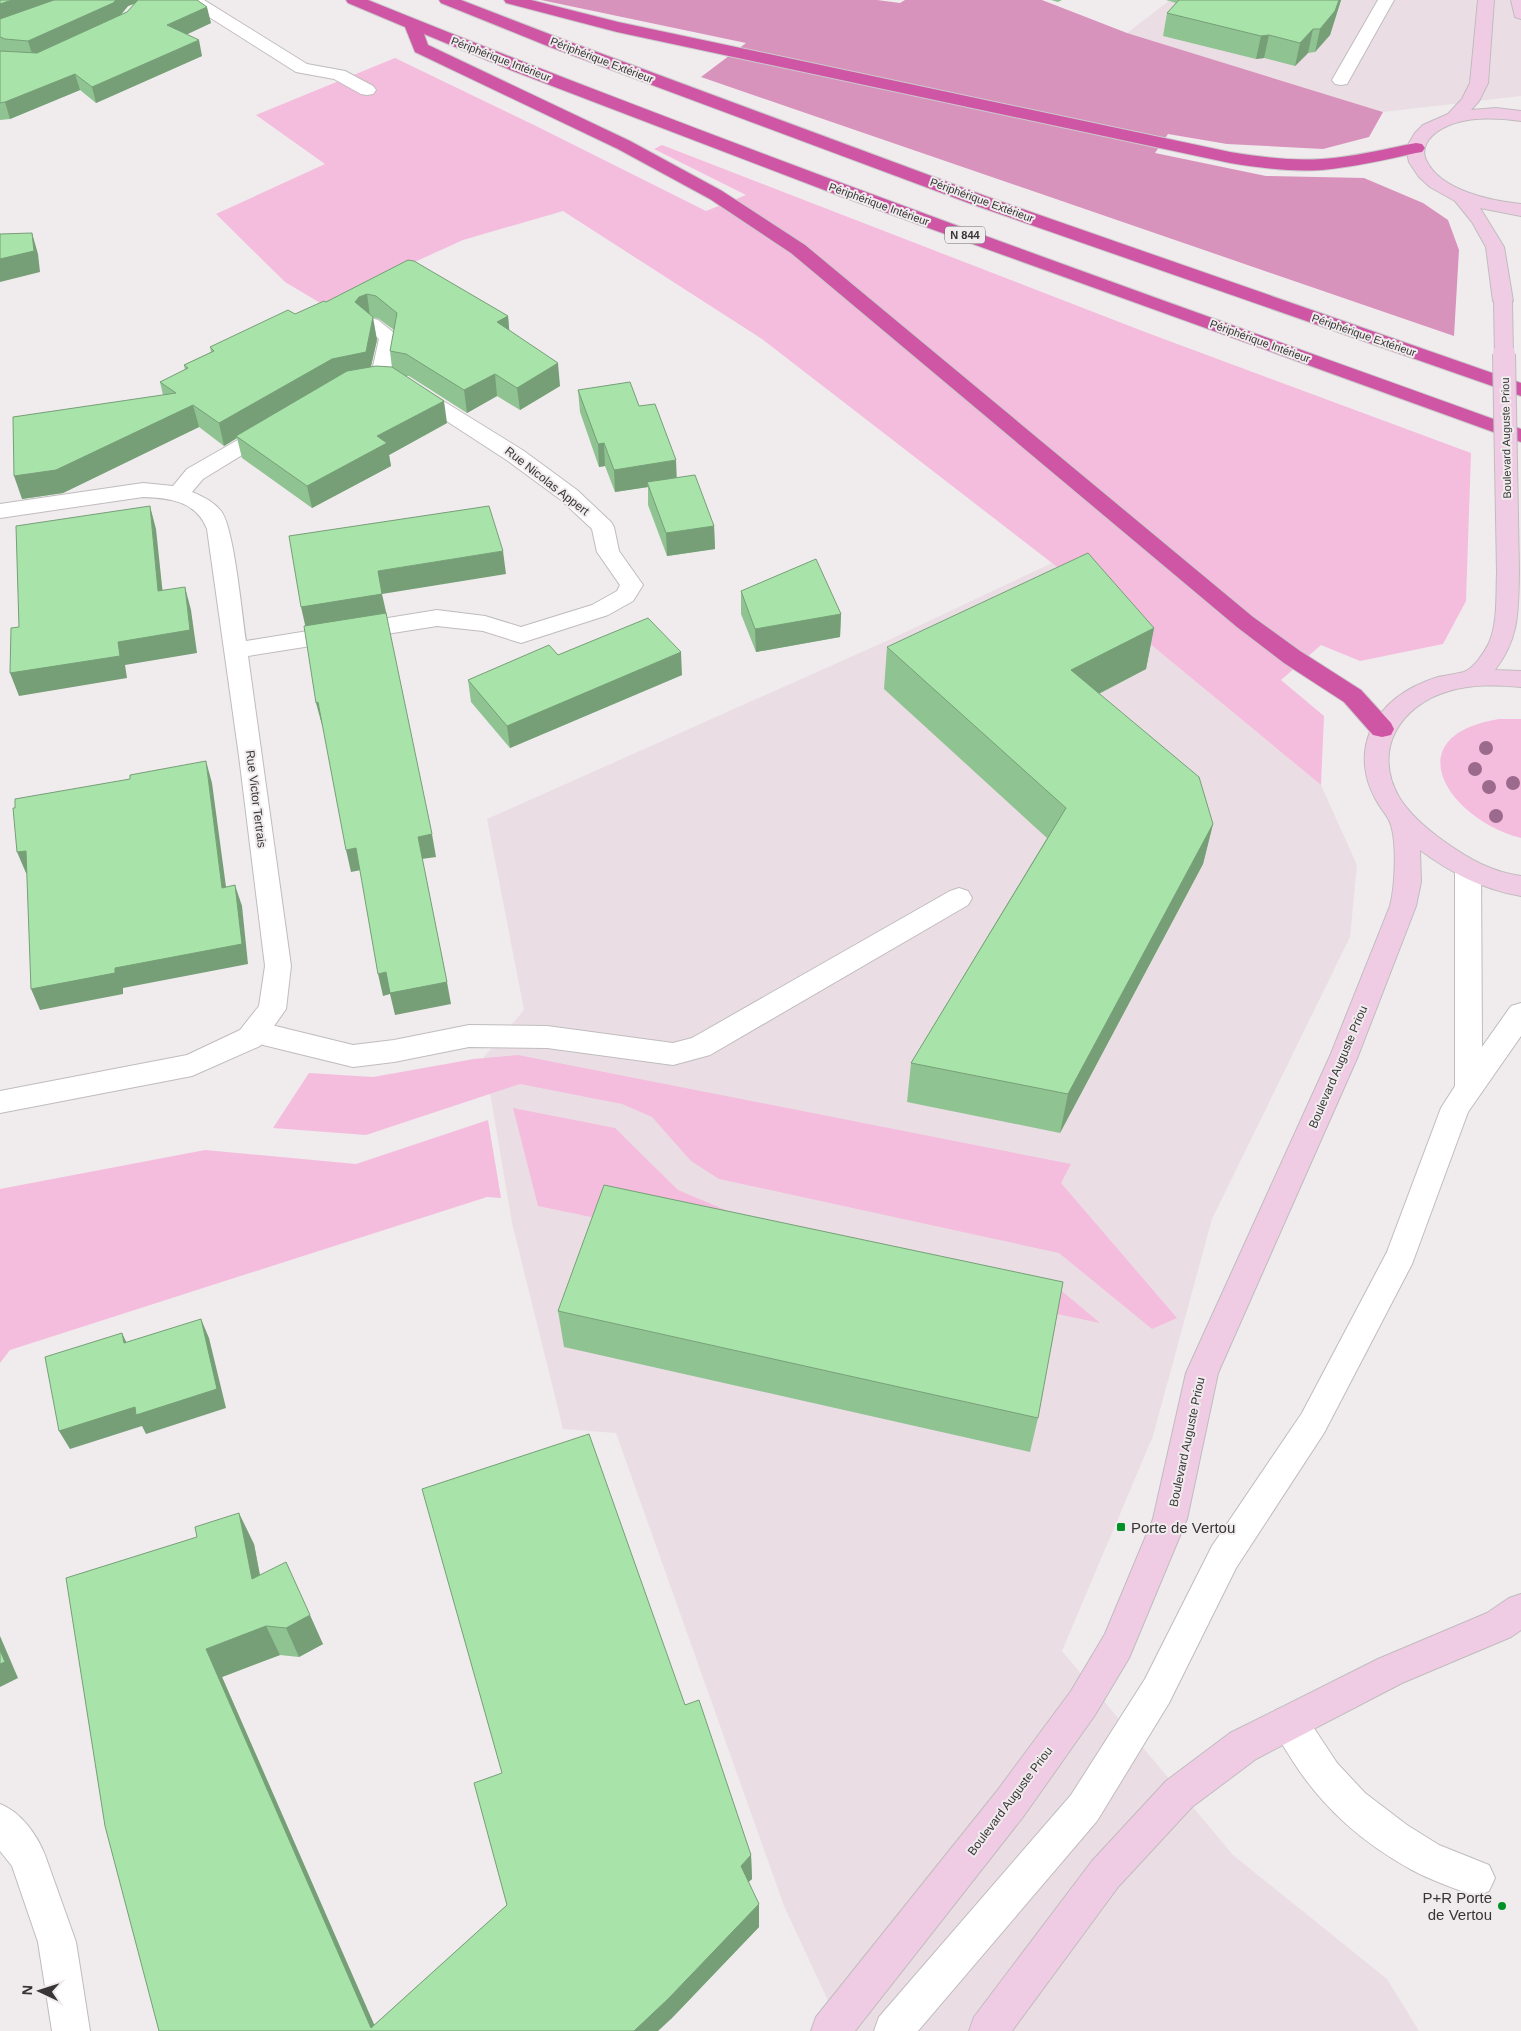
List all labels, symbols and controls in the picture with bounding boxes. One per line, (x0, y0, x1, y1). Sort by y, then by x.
street label: Périphérique Intérieur (449, 34, 553, 84)
street label: Périphérique Extérieur (549, 35, 656, 85)
street label: Périphérique Extérieur (929, 176, 1036, 224)
street label: Périphérique Intérieur (827, 180, 931, 228)
road number: N 844 (945, 226, 985, 244)
street label: Périphérique Extérieur (1310, 312, 1418, 359)
street label: Périphérique Intérieur (1208, 317, 1312, 365)
street label: Boulevard Auguste Priou (1499, 377, 1513, 499)
street label: Rue Nicolas Appert (502, 444, 592, 519)
street label: Rue Victor Tertrais (243, 749, 269, 849)
street label: Boulevard Auguste Priou (1306, 1003, 1370, 1131)
street label: Boulevard Auguste Priou (1166, 1376, 1208, 1508)
place label: Porte de Vertou (1131, 1519, 1235, 1536)
marker: Porte de Vertou (1115, 1521, 1127, 1533)
street label: Boulevard Auguste Priou (965, 1744, 1055, 1858)
place label: P+R Porte de Vertou (1422, 1889, 1492, 1923)
marker: P+R Porte de Vertou (1496, 1900, 1508, 1912)
north arrow (15, 1966, 65, 2016)
text: N (19, 1984, 35, 1996)

